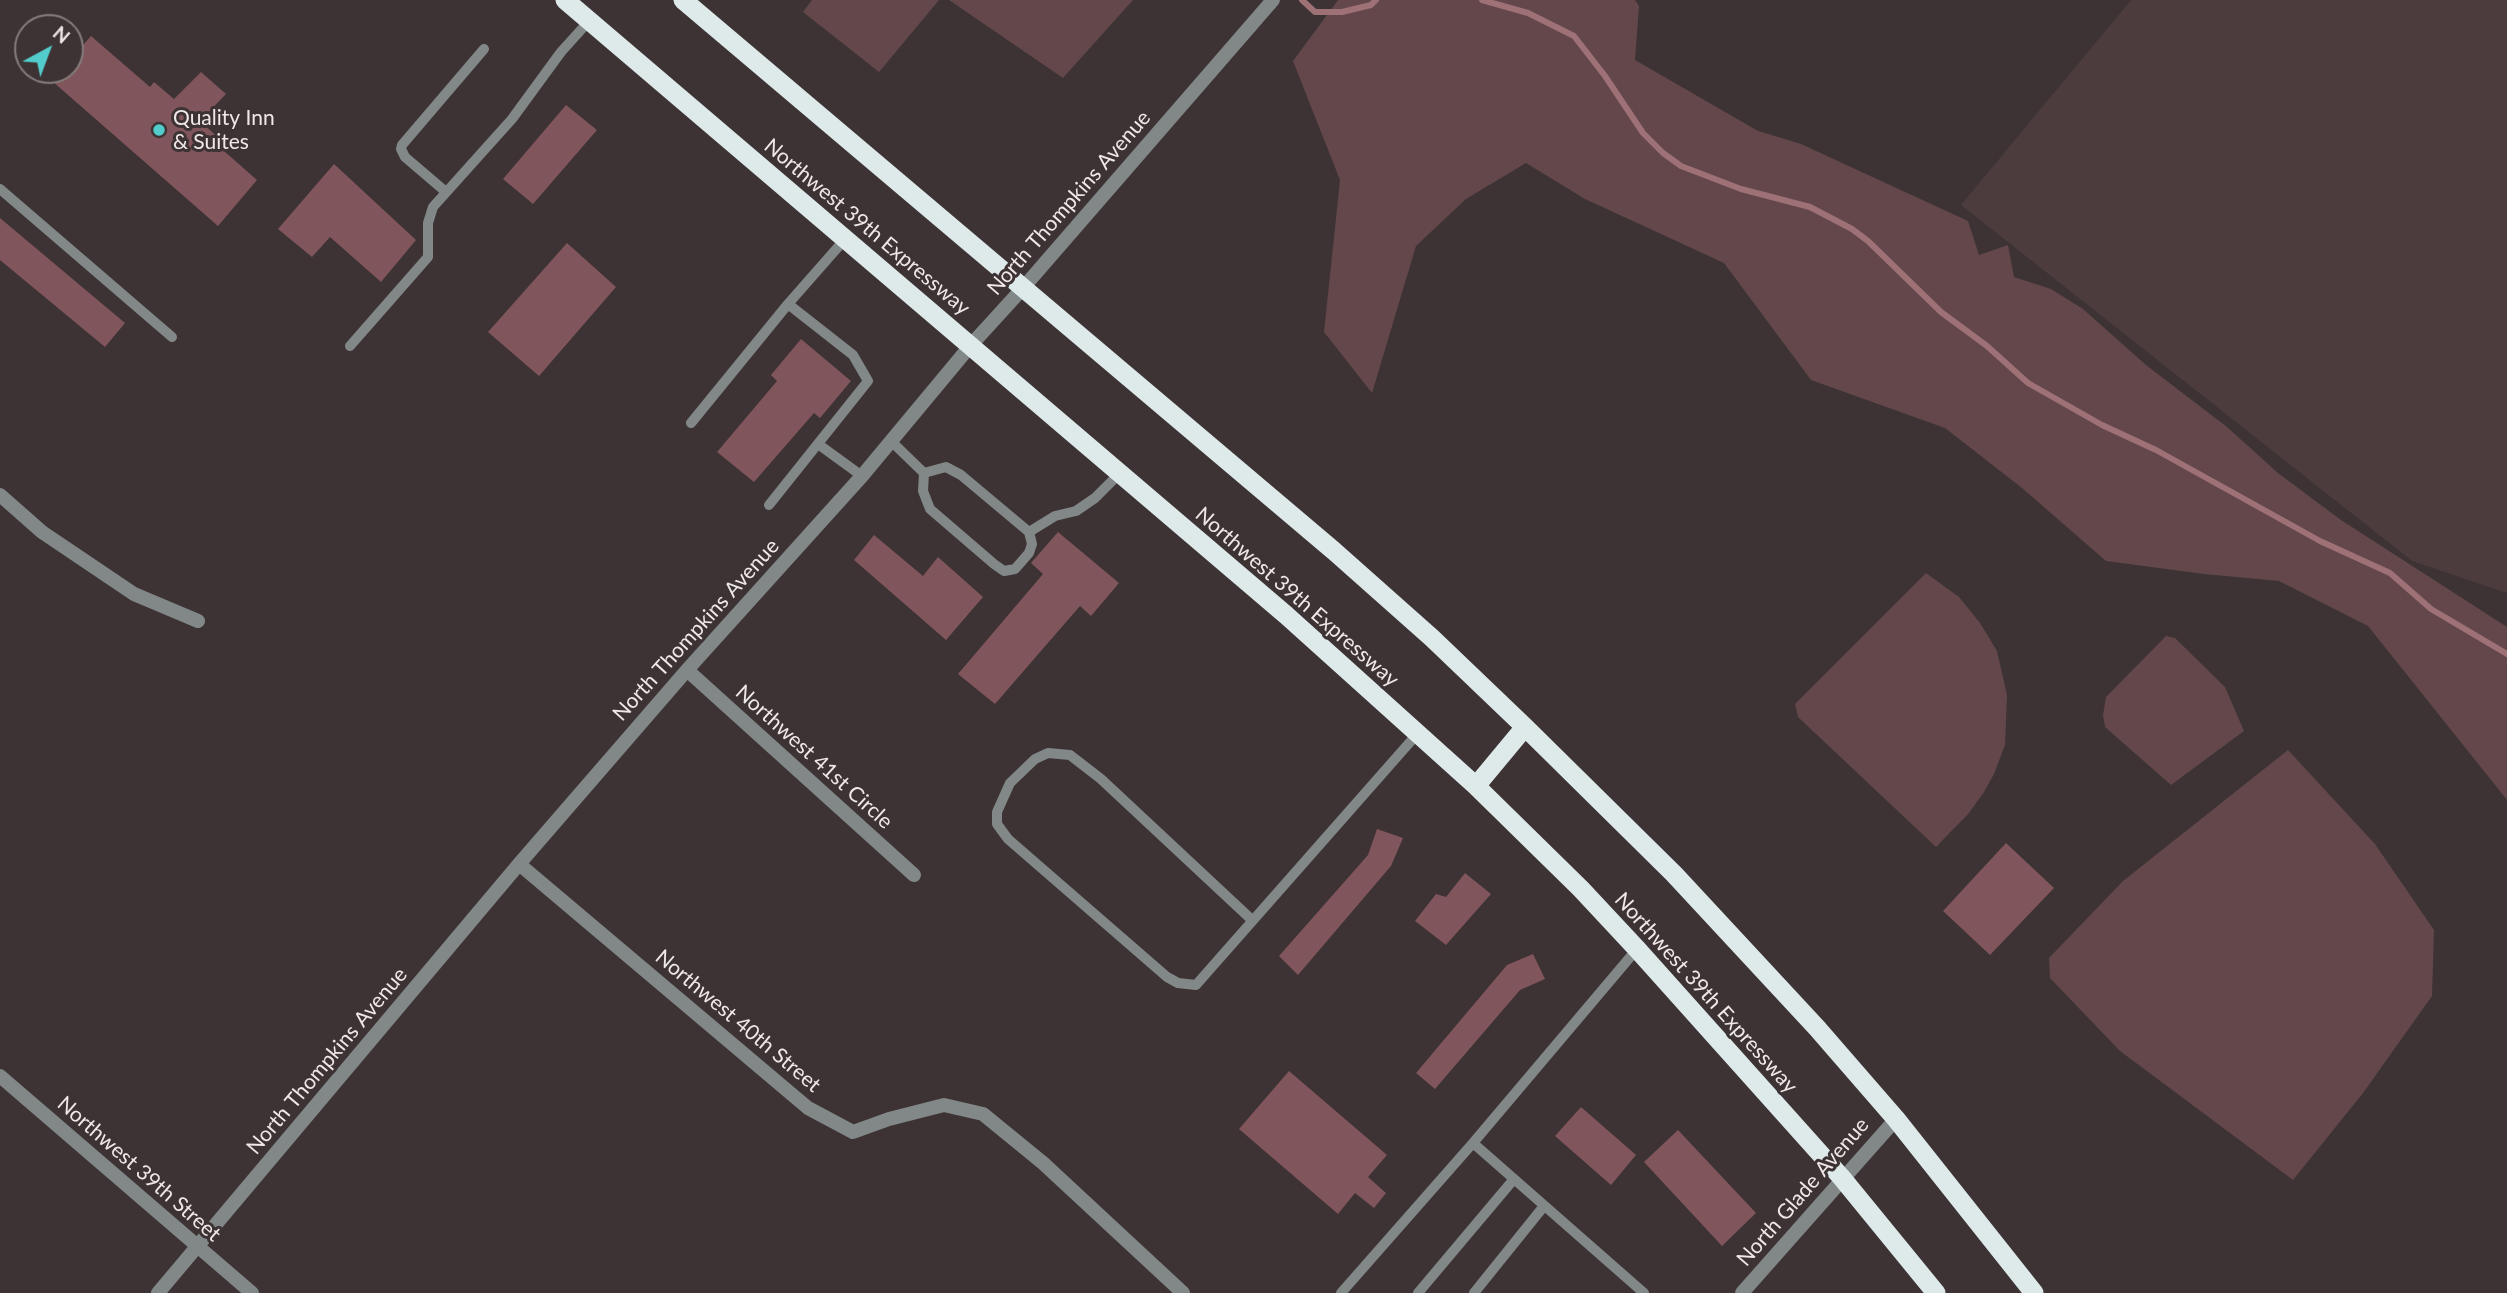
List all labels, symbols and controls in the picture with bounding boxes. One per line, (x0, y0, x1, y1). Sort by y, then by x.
north arrow (14, 14, 84, 84)
text: N (49, 21, 75, 48)
place label: Quality Inn & Suites (173, 105, 275, 155)
street label: North Thompkins Avenue (982, 106, 1156, 300)
marker: Quality Inn & Suites (151, 122, 167, 138)
street label: Northwest 39th Expressway (759, 133, 975, 321)
street label: Northwest 39th Expressway (1190, 502, 1404, 692)
street label: North Thompkins Avenue (608, 534, 784, 726)
street label: Northwest 41st Circle (730, 680, 898, 834)
street label: Northwest 39th Expressway (1609, 888, 1803, 1098)
street label: Northwest 40th Street (650, 944, 826, 1098)
street label: North Thompkins Avenue (241, 962, 413, 1160)
street label: Northwest 39th Street (52, 1091, 226, 1247)
street label: North Glade Avenue (1732, 1113, 1874, 1271)

